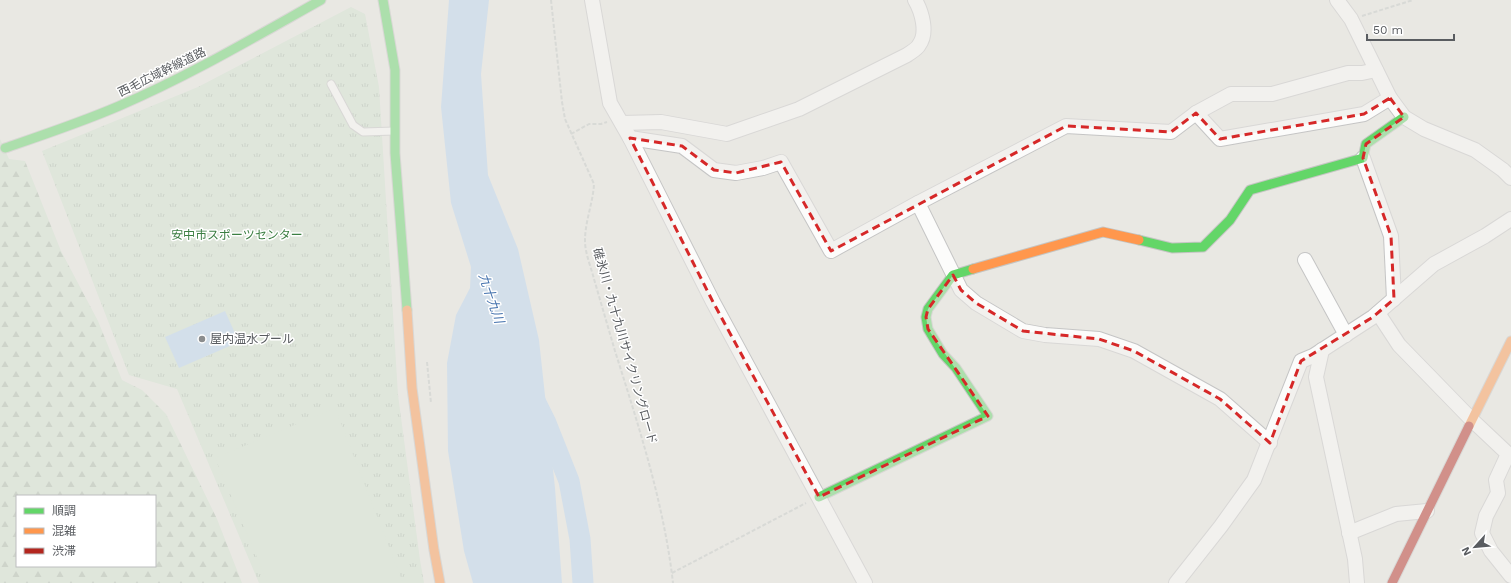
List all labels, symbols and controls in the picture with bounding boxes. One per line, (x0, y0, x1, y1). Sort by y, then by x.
scale bar (1367, 16, 1454, 42)
text: 50 m (1373, 23, 1403, 37)
street label: 西毛広域幹線道路 (116, 45, 208, 99)
park label: 安中市スポーツセンター (171, 228, 303, 242)
street label: 碓氷川・九十九川サイクリングロード (590, 246, 660, 446)
water label: 九十九川 (476, 271, 508, 327)
place label: 屋内温水プール (210, 332, 294, 346)
marker: 屋内温水プール (197, 334, 207, 344)
legend (16, 495, 156, 567)
text: 順調 (52, 504, 76, 518)
text: 混雑 (52, 524, 76, 538)
north arrow (1455, 527, 1495, 567)
text: 渋滞 (52, 544, 76, 558)
text: N (1459, 545, 1474, 558)

